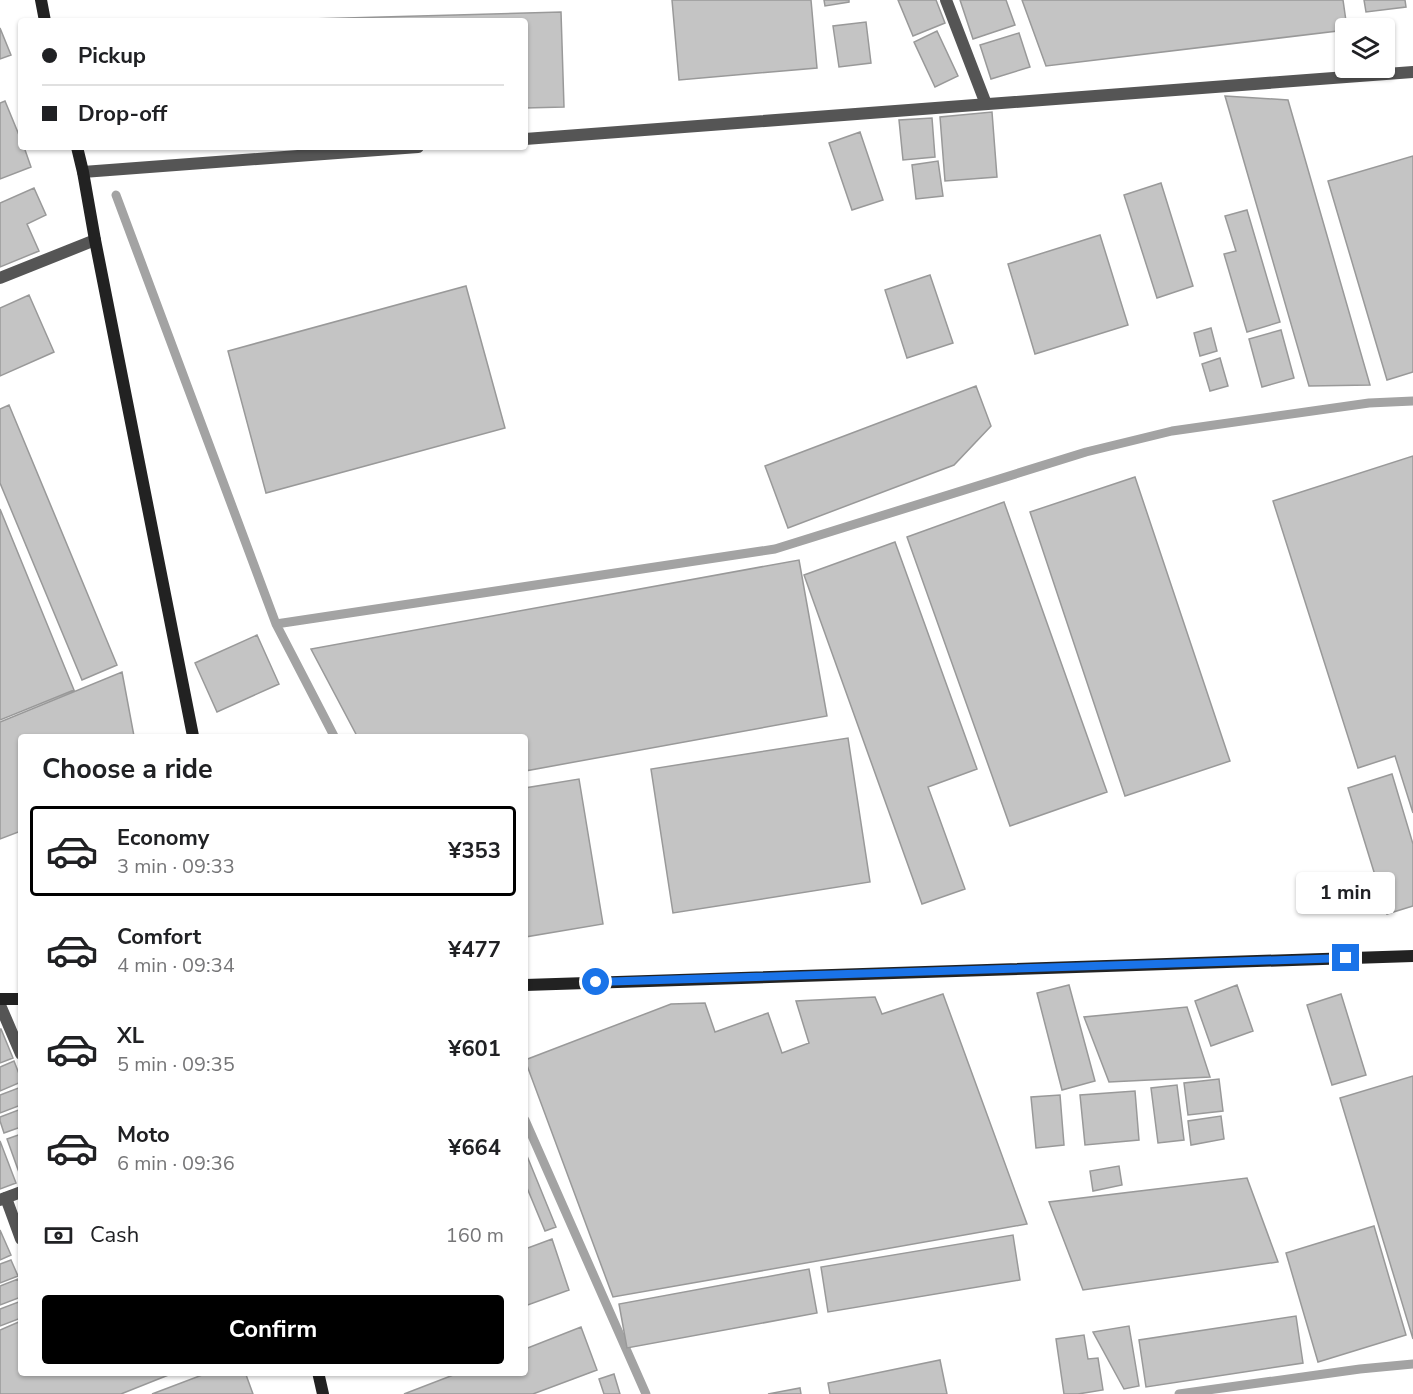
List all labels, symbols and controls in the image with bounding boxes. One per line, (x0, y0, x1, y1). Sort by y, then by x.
map controls (1335, 18, 1395, 78)
button: layers (1335, 18, 1395, 78)
text: Pickup (78, 41, 146, 71)
text: Drop-off (78, 99, 167, 129)
text: Choose a ride (42, 751, 213, 788)
text: Economy (117, 823, 209, 853)
icon: car (45, 824, 99, 878)
text: ¥353 (448, 836, 501, 866)
text: 3 min · 09:33 (117, 853, 235, 880)
callout: 1 min (1296, 871, 1396, 913)
text: 1 min (1320, 879, 1371, 906)
text: Comfort (117, 922, 201, 952)
icon: car (45, 923, 99, 977)
text: ¥477 (448, 935, 501, 965)
route end (1332, 944, 1359, 971)
text: 4 min · 09:34 (117, 952, 235, 979)
route start (582, 968, 609, 995)
text: XL (117, 1021, 144, 1051)
icon: car (45, 1022, 99, 1076)
text: ¥601 (448, 1034, 501, 1064)
text: 5 min · 09:35 (117, 1051, 235, 1078)
text: Moto (117, 1120, 170, 1150)
icon: car (45, 1121, 99, 1175)
text: ¥664 (448, 1133, 501, 1163)
text: 6 min · 09:36 (117, 1150, 235, 1177)
icon: cash (42, 1219, 75, 1252)
text: Cash (90, 1220, 139, 1250)
text: 160 m (446, 1222, 504, 1249)
button: Confirm (42, 1295, 504, 1364)

